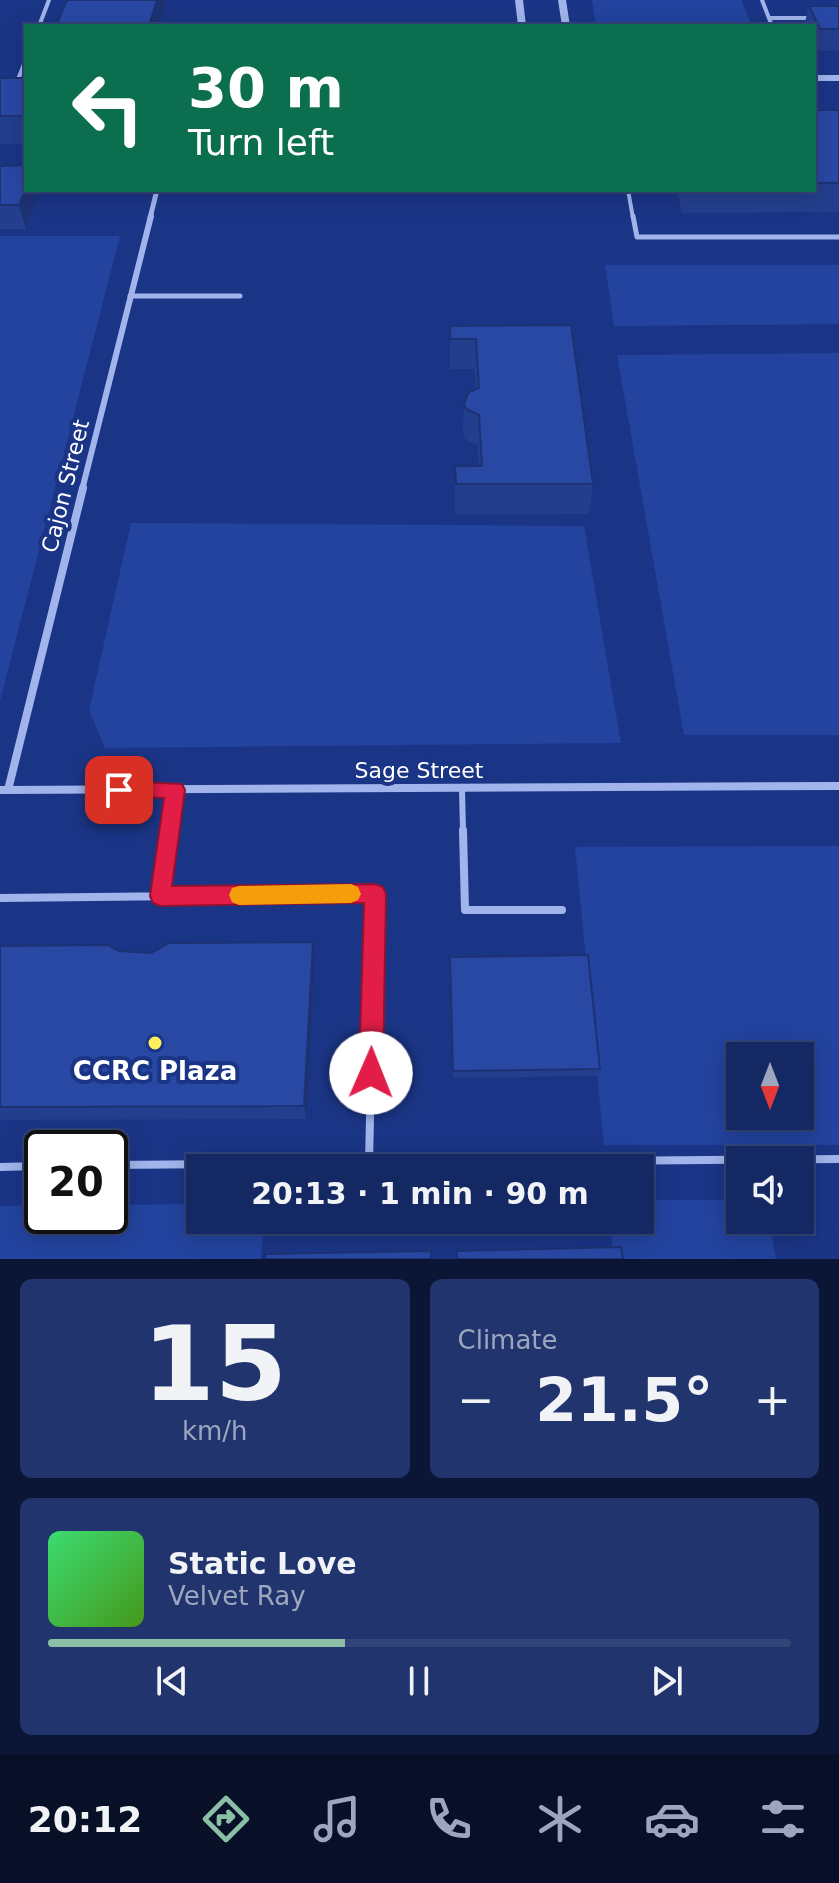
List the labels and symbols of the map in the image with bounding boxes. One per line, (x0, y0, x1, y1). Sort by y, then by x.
street label: Cajon Street (37, 417, 94, 555)
pin (85, 756, 153, 824)
street label: Sage Street (355, 758, 484, 783)
position arrow (329, 1031, 413, 1115)
marker: CCRC Plaza (146, 1034, 164, 1052)
north arrow (726, 1042, 814, 1130)
place label: CCRC Plaza (73, 1056, 237, 1086)
speed limit sign: 20 (24, 1130, 128, 1234)

